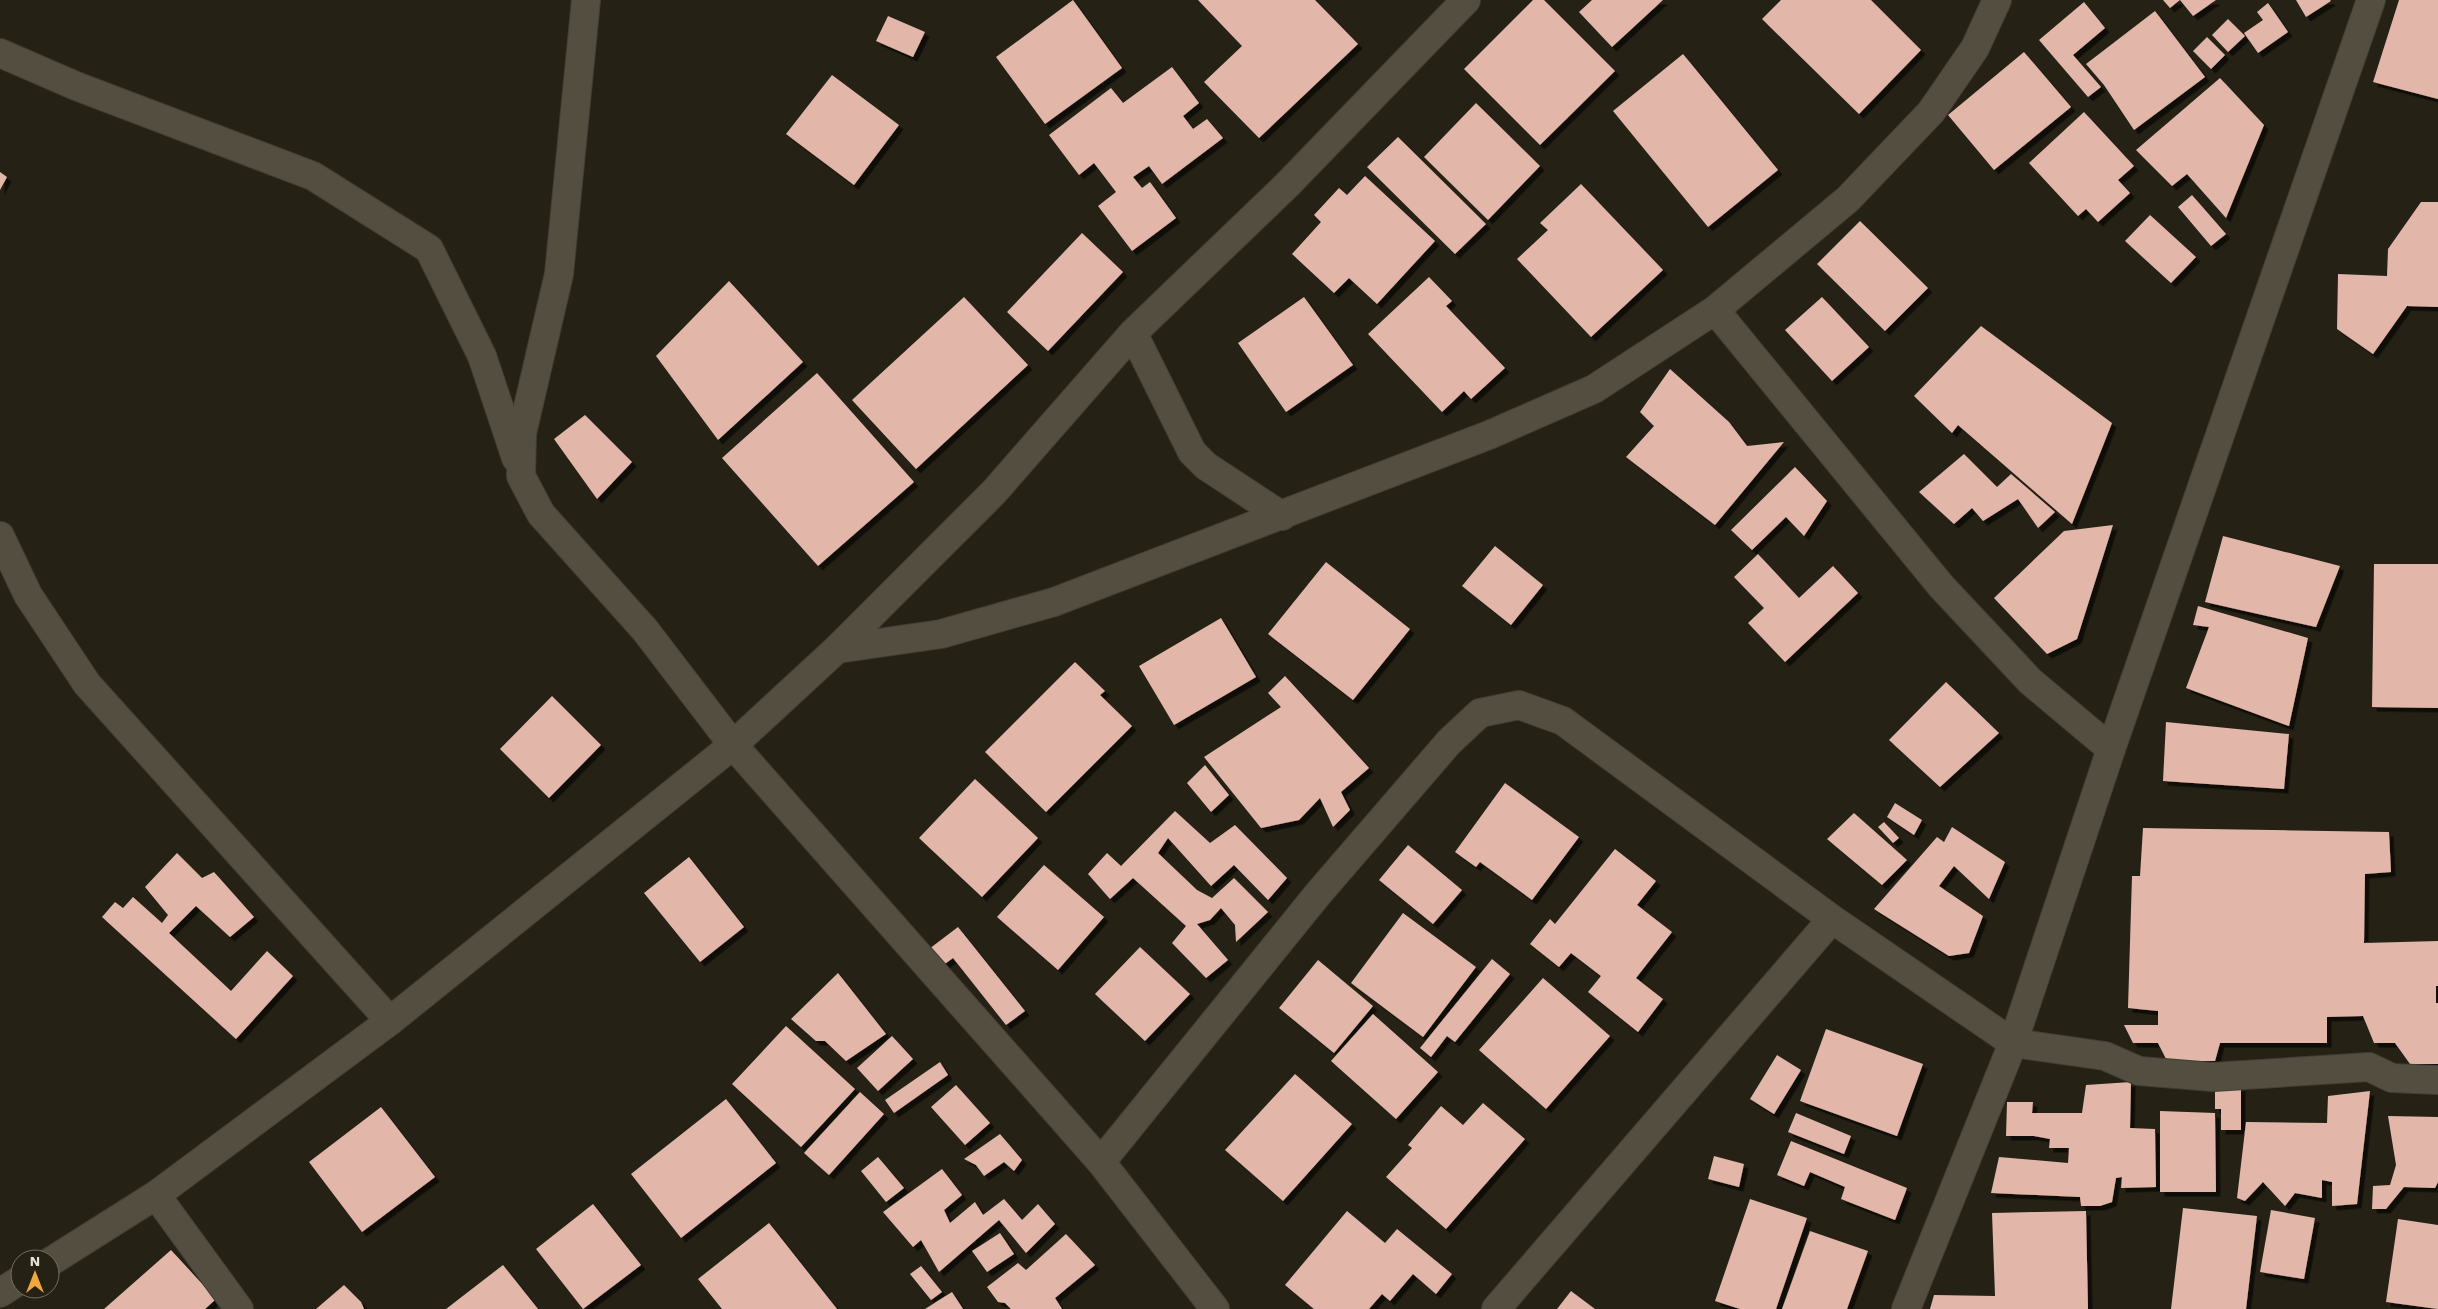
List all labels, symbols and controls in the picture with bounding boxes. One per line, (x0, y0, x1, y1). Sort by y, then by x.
north arrow (10, 1249, 60, 1299)
text: N (30, 1253, 40, 1269)

